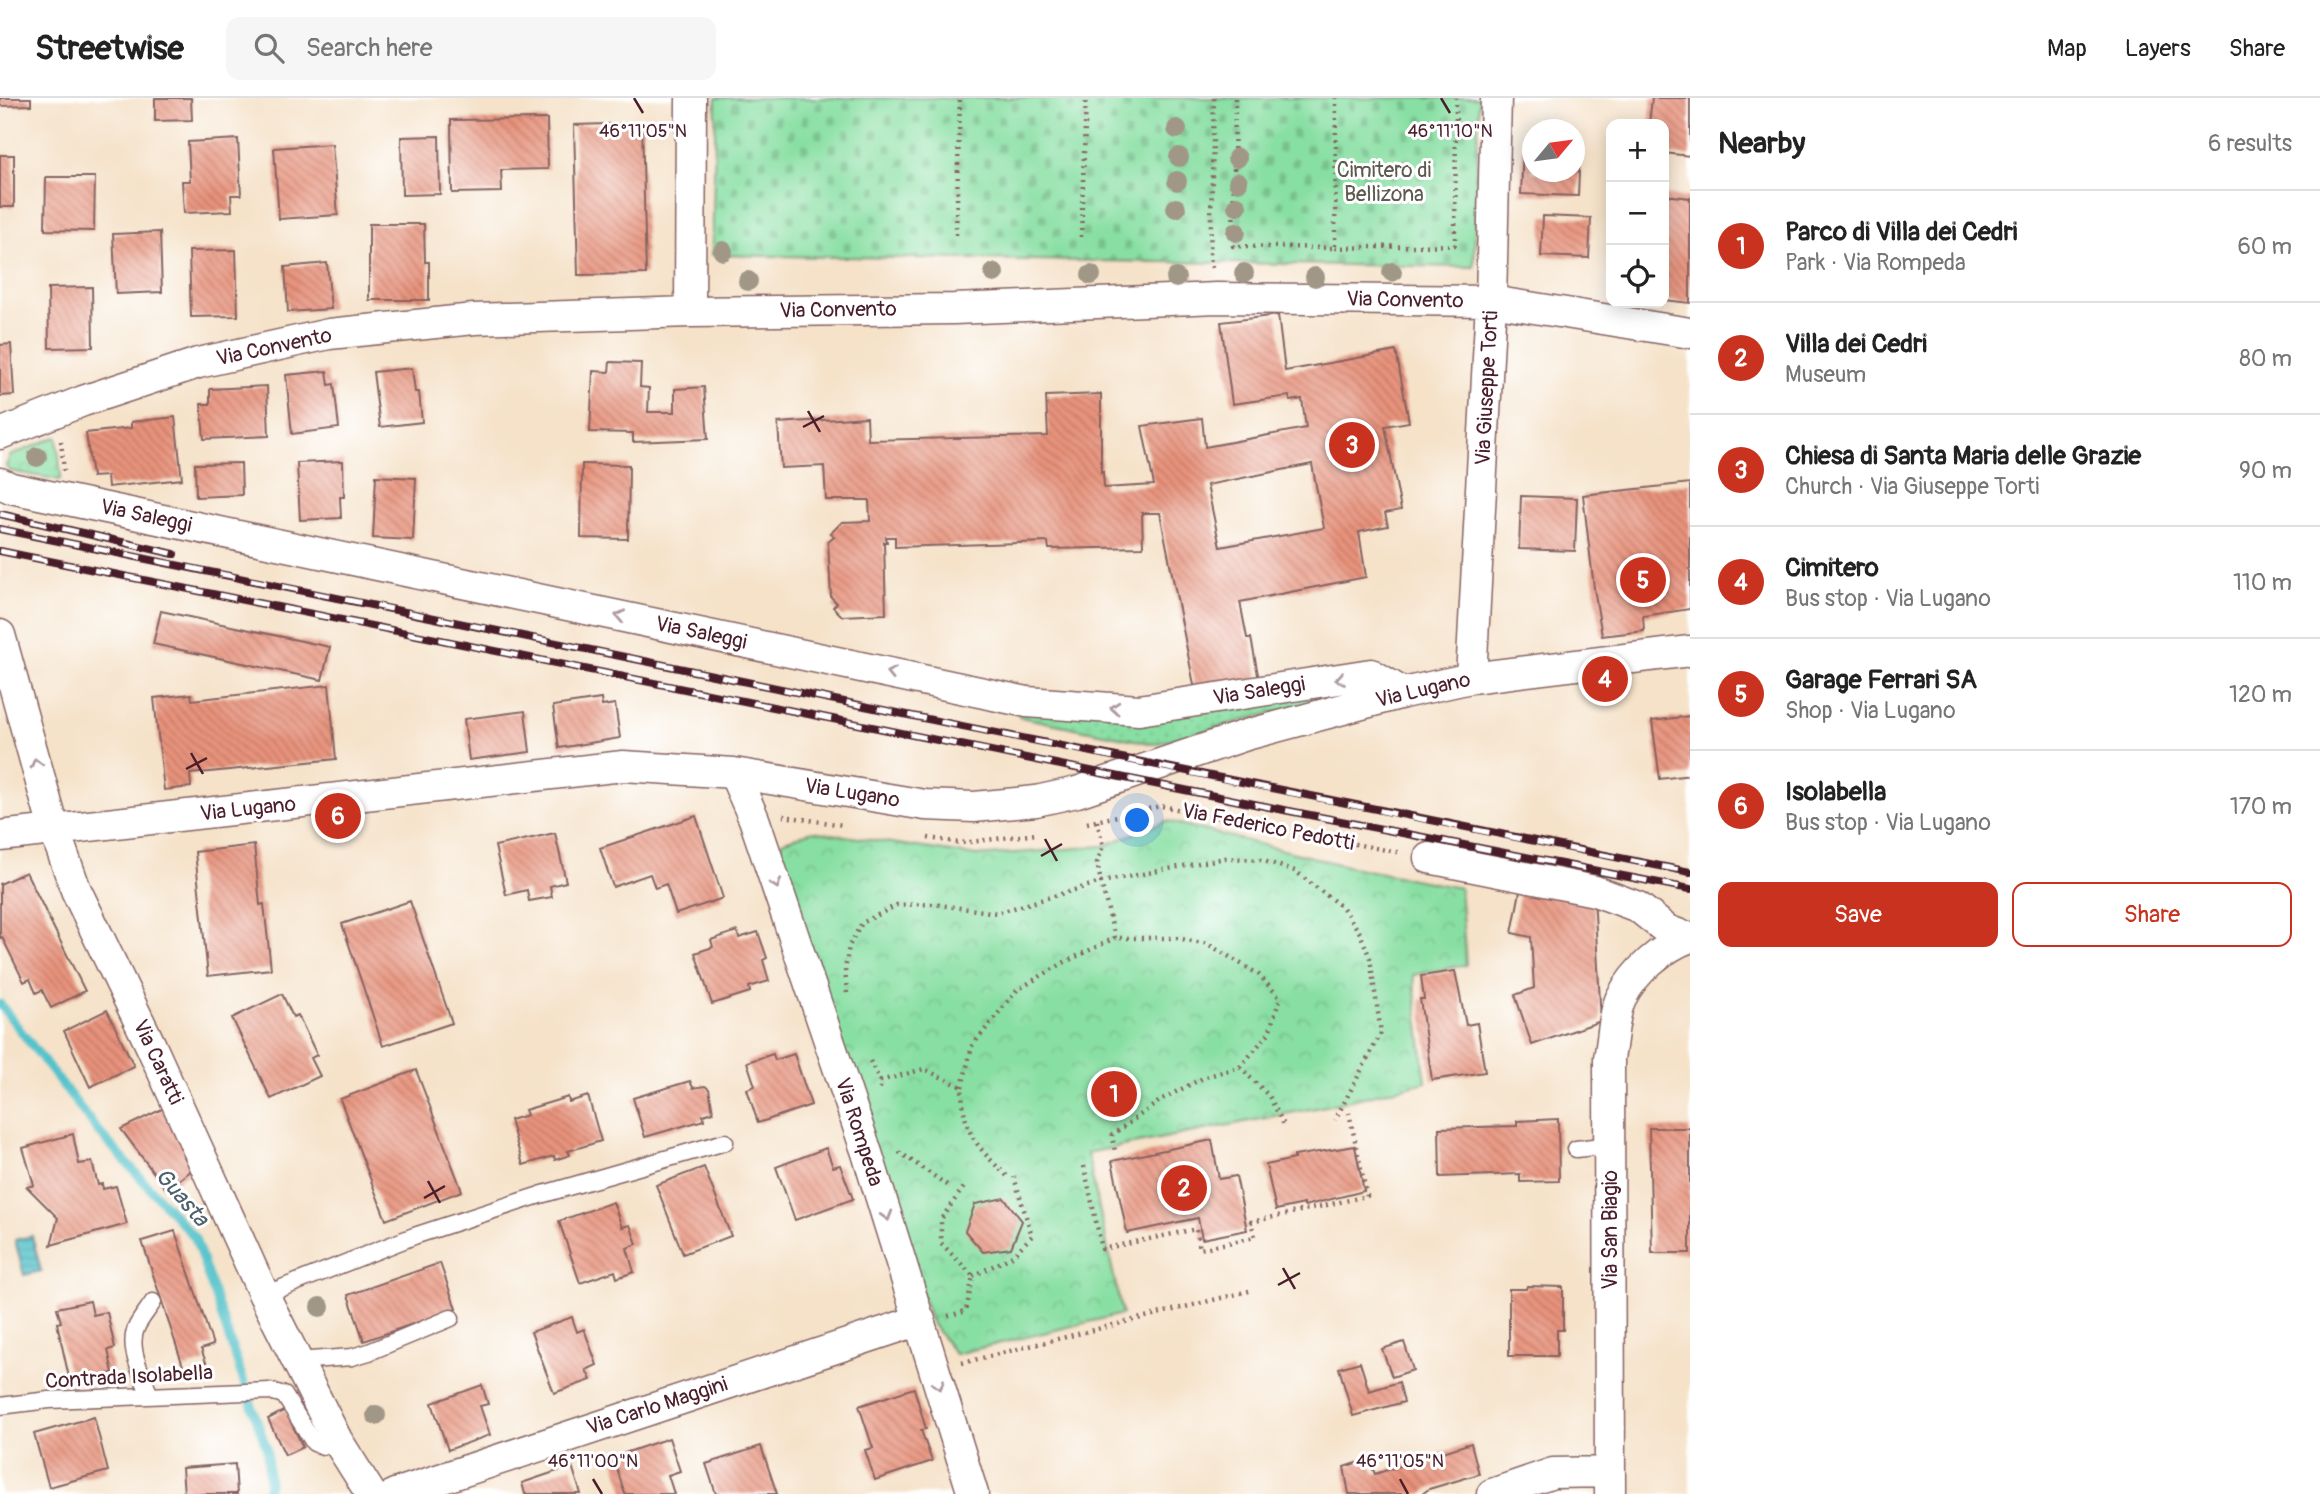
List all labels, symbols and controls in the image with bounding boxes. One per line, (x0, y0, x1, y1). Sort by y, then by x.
search box (226, 17, 716, 80)
text: Streetwise (35, 28, 184, 69)
icon: search (250, 29, 288, 67)
text: Search here (306, 32, 433, 64)
text: Map (2047, 34, 2087, 63)
text: Layers (2125, 34, 2191, 63)
text: Share (2229, 34, 2285, 63)
north arrow (1522, 119, 1585, 182)
map controls (1606, 119, 1669, 308)
button: + (1606, 119, 1669, 182)
text: 46°11'05"N (599, 120, 687, 143)
text: 46°11'10"N (1407, 120, 1493, 143)
text: Nearby (1718, 125, 1805, 162)
text: 6 results (2208, 129, 2292, 158)
park label: Cimitero di Bellizona (1337, 157, 1431, 208)
button: − (1606, 182, 1669, 245)
text: Parco di Villa dei Cedri (1785, 216, 2017, 248)
text: 1 (1737, 232, 1746, 261)
text: 60 m (2237, 232, 2292, 261)
button: locate (1606, 245, 1669, 308)
text: Park · Via Rompeda (1785, 248, 1966, 277)
street label: Via Convento (1346, 285, 1464, 315)
street label: Via Convento (779, 295, 897, 325)
street label: Via Giuseppe Torti (1469, 310, 1505, 466)
street label: Via Convento (214, 322, 334, 372)
text: Villa dei Cedri (1785, 328, 1927, 360)
text: 2 (1735, 344, 1747, 373)
text: 80 m (2239, 344, 2292, 373)
text: Museum (1785, 360, 1866, 389)
pin: 3 (1329, 419, 1375, 471)
text: Chiesa di Santa Maria delle Grazie (1785, 440, 2141, 472)
text: 3 (1735, 456, 1747, 485)
text: 90 m (2239, 456, 2292, 485)
text: Church · Via Giuseppe Torti (1785, 472, 2039, 501)
street label: Via Saleggi (98, 493, 194, 539)
text: Cimitero (1785, 552, 1879, 584)
pin: 5 (1620, 554, 1666, 606)
text: 4 (1734, 568, 1748, 597)
text: 110 m (2233, 568, 2292, 597)
text: Bus stop · Via Lugano (1785, 584, 1991, 613)
one-way arrow (614, 609, 626, 624)
street label: Via Saleggi (653, 610, 749, 656)
pin: 4 (1582, 653, 1628, 705)
text: Garage Ferrari SA (1785, 664, 1977, 696)
one-way arrow (885, 666, 897, 681)
street label: Via Lugano (1373, 666, 1473, 714)
street label: Via Saleggi (1211, 670, 1307, 712)
one-way arrow (1334, 671, 1346, 686)
text: 5 (1735, 680, 1747, 709)
text: 120 m (2229, 680, 2292, 709)
text: Shop · Via Lugano (1785, 696, 1956, 725)
one-way arrow (1109, 701, 1120, 716)
one-way arrow (30, 757, 45, 769)
street label: Via Lugano (802, 772, 902, 814)
text: Isolabella (1785, 776, 1886, 808)
pin: 6 (315, 790, 361, 842)
street label: Via Lugano (199, 791, 297, 827)
text: 6 (1734, 792, 1748, 821)
text: 170 m (2230, 792, 2292, 821)
street label: Via Federico Pedotti (1179, 797, 1357, 857)
your location (1120, 803, 1154, 837)
text: Bus stop · Via Lugano (1785, 808, 1991, 837)
one-way arrow (768, 877, 782, 890)
button: Save (1718, 882, 1998, 947)
button: Share (2012, 882, 2292, 947)
street label: Via Caratti (127, 1015, 189, 1109)
pin: 1 (1091, 1068, 1137, 1120)
street label: Via Rompeda (829, 1074, 889, 1190)
water label: Guasta (149, 1162, 216, 1233)
pin: 2 (1161, 1162, 1207, 1214)
street label: Via San Biagio (1597, 1170, 1624, 1290)
one-way arrow (879, 1209, 893, 1221)
street label: Contrada Isolabella (45, 1359, 213, 1395)
street label: Via Carlo Maggini (583, 1370, 731, 1442)
one-way arrow (931, 1379, 945, 1391)
text: 46°11'00"N (548, 1450, 638, 1473)
text: 46°11'05"N (1356, 1450, 1444, 1473)

